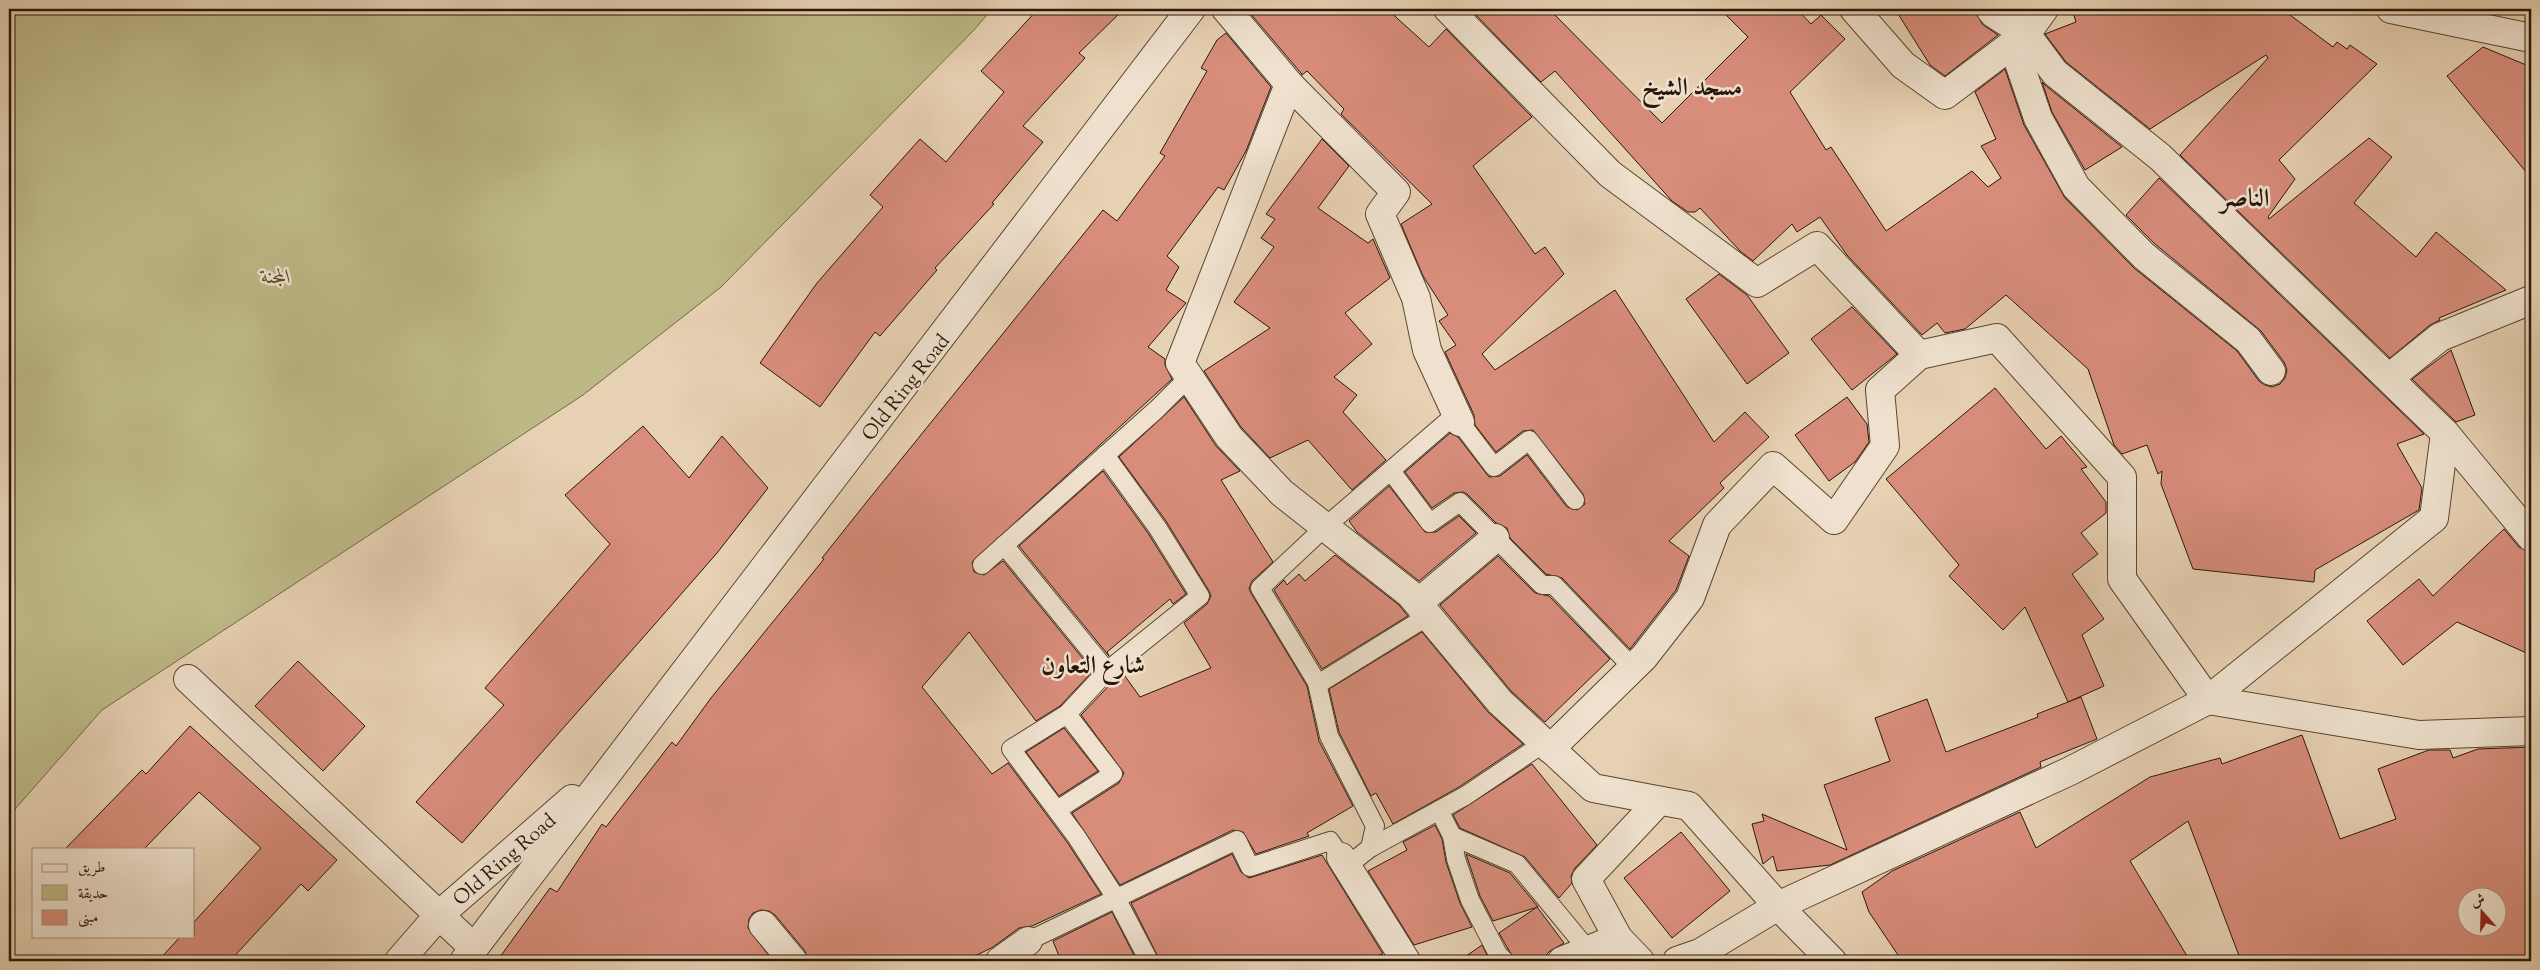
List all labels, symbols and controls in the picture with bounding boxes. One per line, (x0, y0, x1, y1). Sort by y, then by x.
district label: مسجد الشيخ (1642, 71, 1742, 109)
district label: الناصر (2218, 182, 2269, 218)
park label: المجنة (259, 264, 291, 293)
street label: Old Ring Road (856, 329, 958, 448)
district label: شارع التعاون (1041, 649, 1145, 685)
street label: Old Ring Road (448, 808, 564, 914)
legend (32, 848, 195, 938)
text: طريق (78, 858, 105, 879)
text: حديقة (78, 884, 108, 905)
north arrow (2458, 888, 2508, 938)
text: ش (2468, 890, 2488, 913)
text: مبنى (78, 908, 98, 929)

